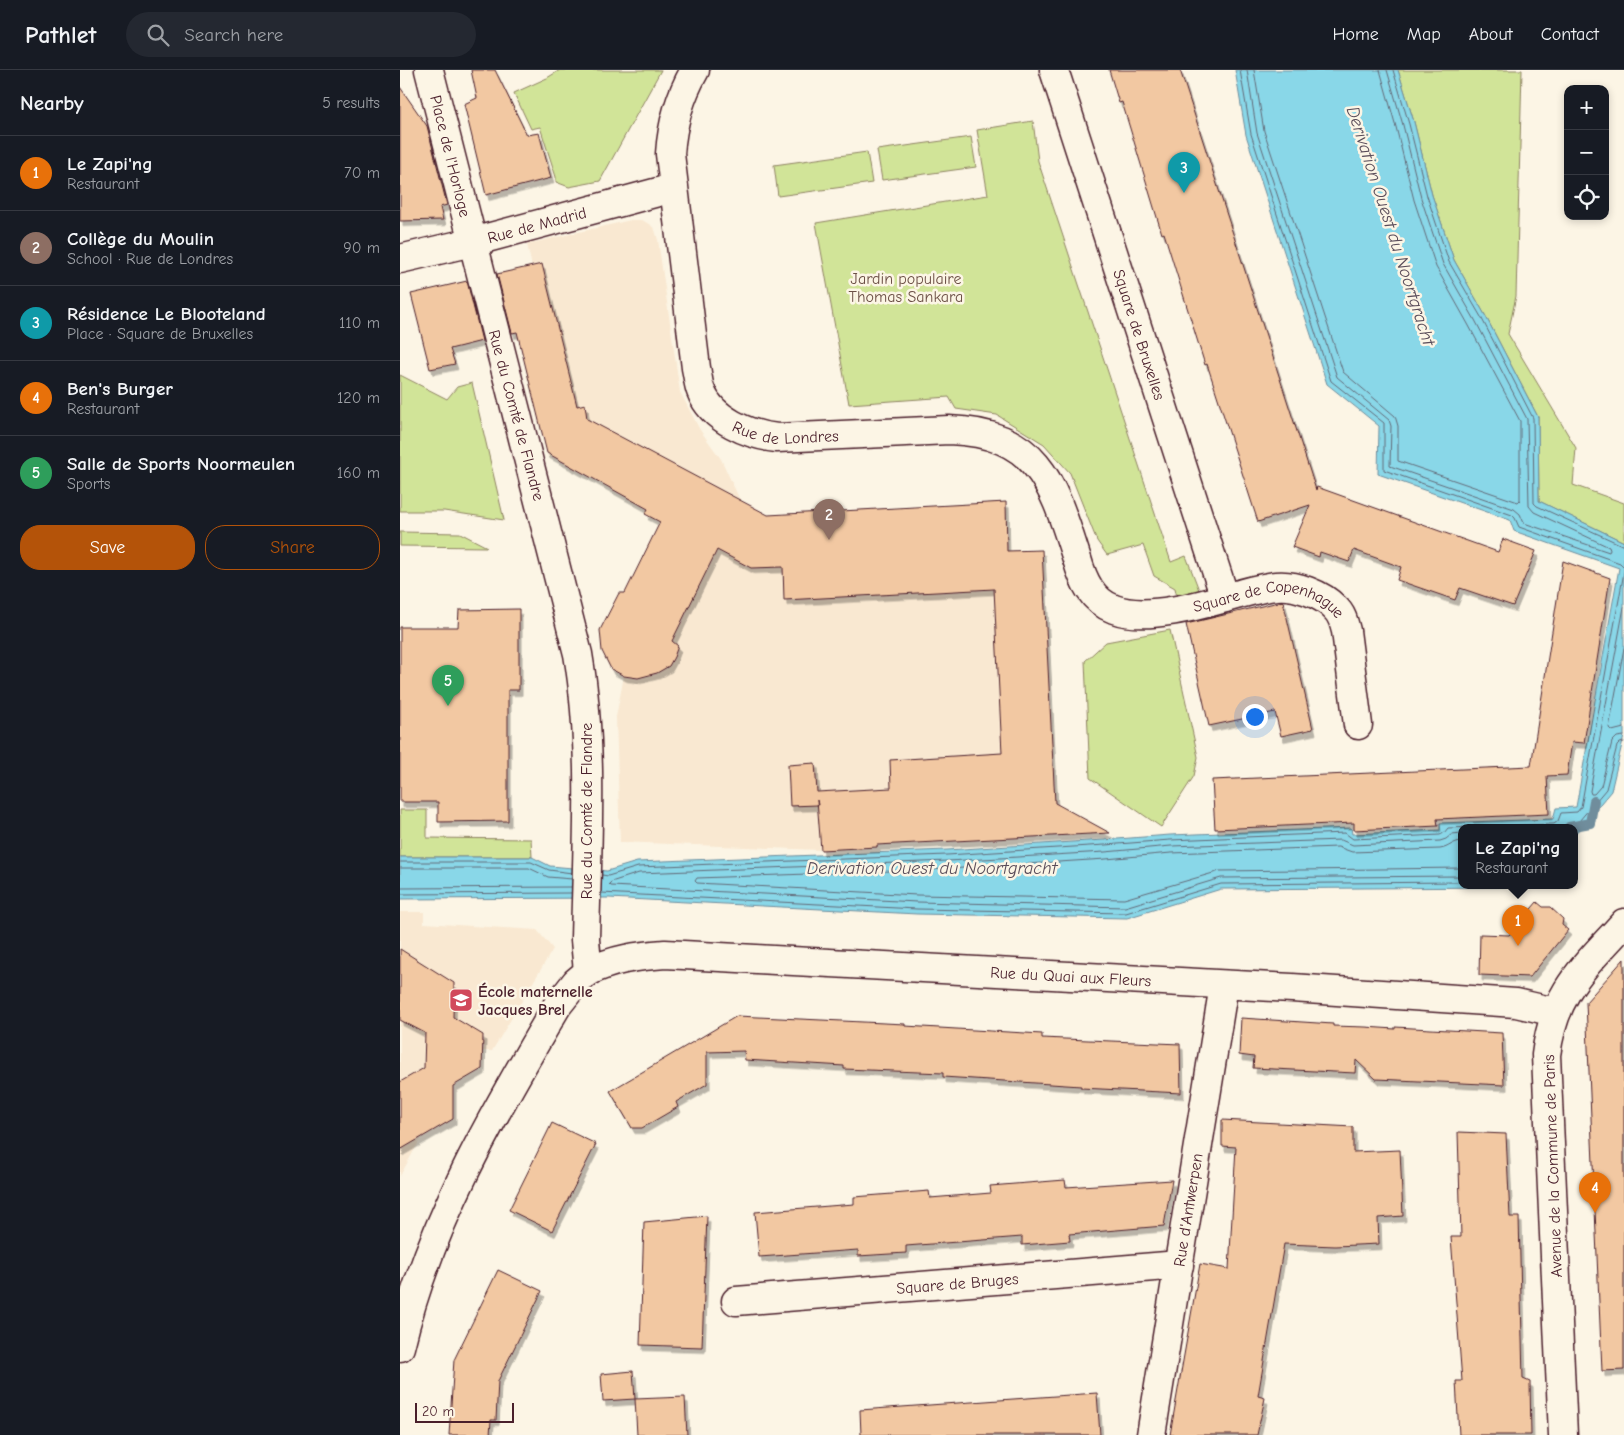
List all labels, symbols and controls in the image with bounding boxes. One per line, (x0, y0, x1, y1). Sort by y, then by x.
search box (126, 12, 476, 57)
text: Pathlet (25, 21, 96, 49)
icon: search (144, 21, 172, 49)
text: Search here (184, 24, 283, 46)
text: Home (1332, 24, 1379, 45)
text: Map (1407, 24, 1441, 45)
text: About (1469, 24, 1513, 45)
text: Contact (1541, 24, 1599, 45)
map controls (1564, 85, 1609, 220)
button: + (1564, 85, 1609, 130)
text: Nearby (20, 91, 84, 115)
street label: Place de l'Horloge (426, 93, 474, 219)
text: 5 results (322, 94, 380, 112)
water label: Derivation Ouest du Noortgracht (1342, 104, 1440, 350)
button: − (1564, 130, 1609, 175)
pin: 3 (1168, 152, 1200, 193)
text: Le Zapi'ng (67, 153, 153, 175)
text: 1 (33, 164, 39, 182)
text: 70 m (344, 164, 380, 182)
text: Restaurant (67, 175, 139, 193)
button: locate (1564, 175, 1609, 220)
street label: Rue de Madrid (486, 204, 588, 247)
text: Collège du Moulin (67, 228, 214, 250)
text: 2 (32, 239, 40, 257)
text: 90 m (343, 239, 380, 257)
text: School · Rue de Londres (67, 250, 233, 268)
street label: Square de Bruxelles (1109, 267, 1168, 403)
park label: Jardin populaire Thomas Sankara (849, 270, 963, 306)
text: Résidence Le Blooteland (67, 303, 266, 325)
text: 3 (32, 314, 40, 332)
text: 110 m (339, 314, 380, 332)
text: Place · Square de Bruxelles (67, 325, 253, 343)
street label: Rue du Comté de Flandre (485, 328, 548, 503)
text: Ben's Burger (67, 378, 173, 400)
text: 4 (32, 389, 40, 407)
text: 120 m (337, 389, 380, 407)
text: Restaurant (67, 400, 139, 418)
street label: Rue de Londres (729, 418, 839, 448)
text: Salle de Sports Noormeulen (67, 453, 295, 475)
text: 5 (32, 464, 40, 482)
text: 160 m (337, 464, 380, 482)
text: Sports (67, 475, 110, 493)
pin: 2 (813, 499, 845, 540)
button: Save (20, 525, 195, 570)
button: Share (205, 525, 380, 570)
street label: Square de Copenhague (1191, 578, 1348, 621)
pin: 5 (432, 665, 464, 706)
your location (1242, 704, 1268, 730)
street label: Rue du Comté de Flandre (578, 723, 596, 899)
popup (1458, 824, 1578, 889)
text: Le Zapi'ng (1475, 837, 1561, 859)
water label: Derivation Ouest du Noortgracht (807, 858, 1058, 879)
text: Restaurant (1475, 859, 1548, 877)
pin: 1 (1502, 905, 1534, 946)
street label: Rue du Quai aux Fleurs (990, 964, 1152, 990)
place label: École maternelle Jacques Brel (478, 982, 593, 1019)
school or university icon: École maternelle Jacques Brel (448, 987, 474, 1013)
street label: Avenue de la Commune de Paris (1540, 1054, 1566, 1278)
street label: Rue d'Antwerpen (1170, 1152, 1207, 1268)
pin: 4 (1579, 1172, 1611, 1213)
street label: Square de Bruges (896, 1270, 1019, 1298)
scale bar (415, 1400, 514, 1423)
text: 20 m (422, 1403, 454, 1420)

